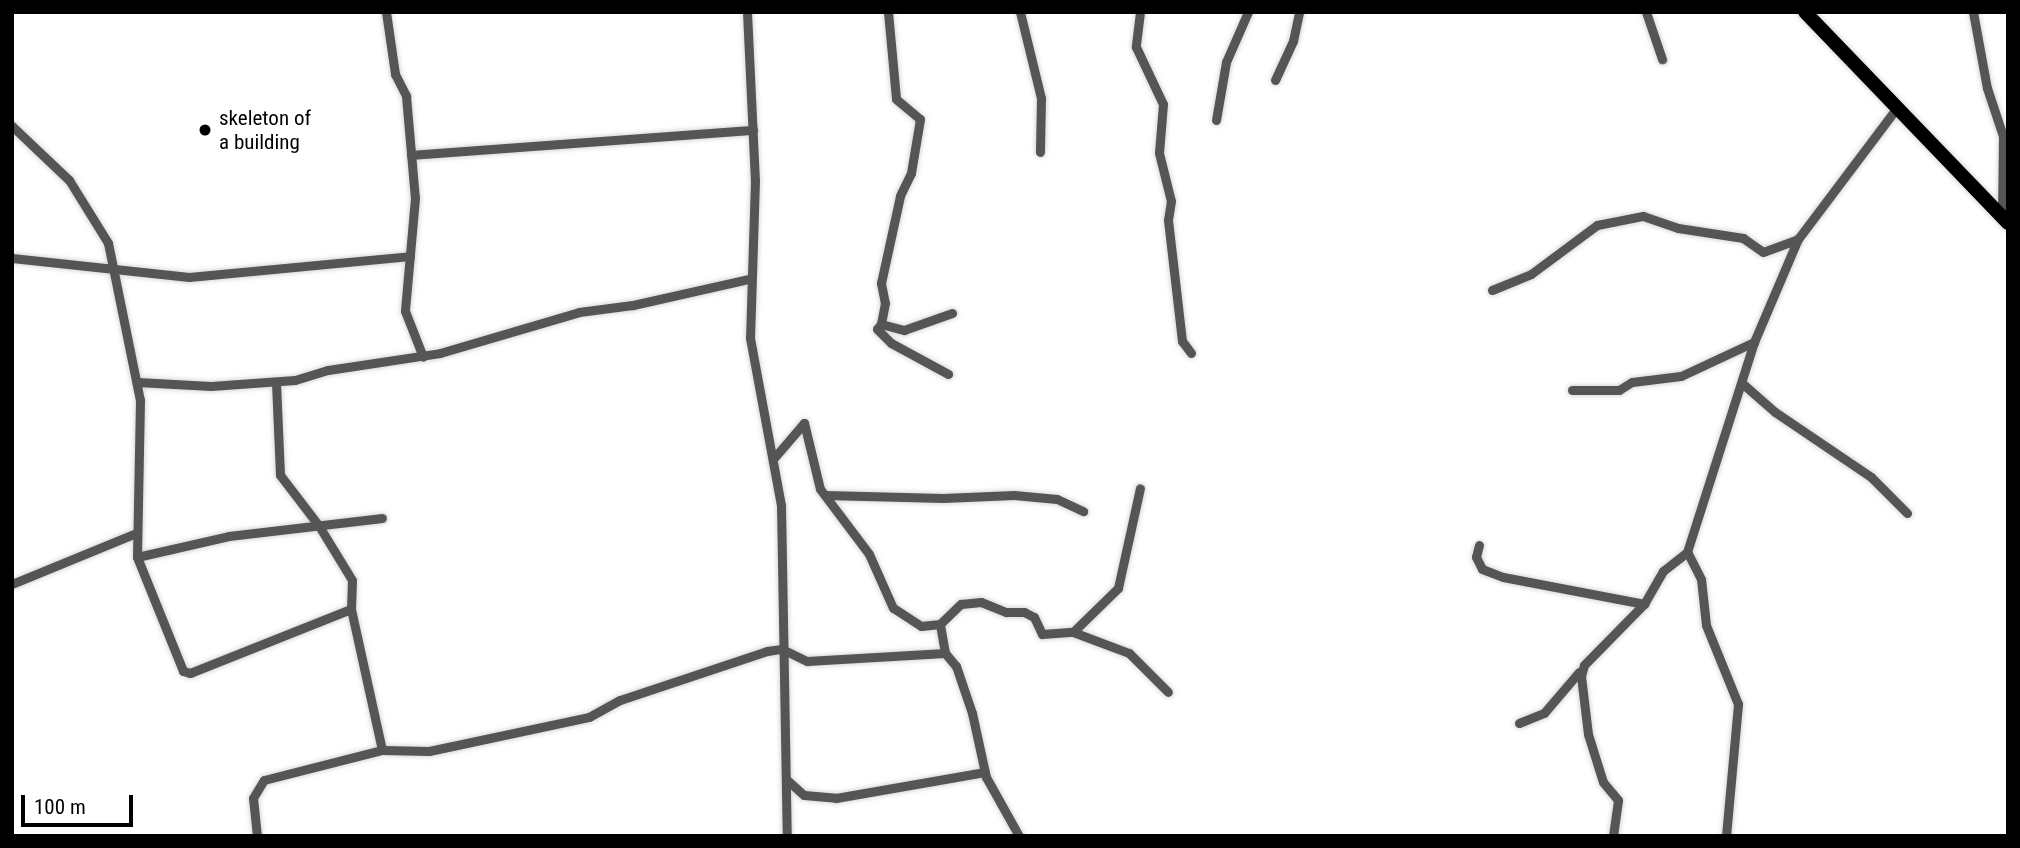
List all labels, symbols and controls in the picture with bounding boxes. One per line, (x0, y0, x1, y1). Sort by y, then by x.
place label: skeleton of a building (219, 105, 311, 155)
marker: skeleton of a building (197, 122, 213, 138)
scale bar (24, 782, 136, 826)
text: 100 m (34, 795, 86, 819)

